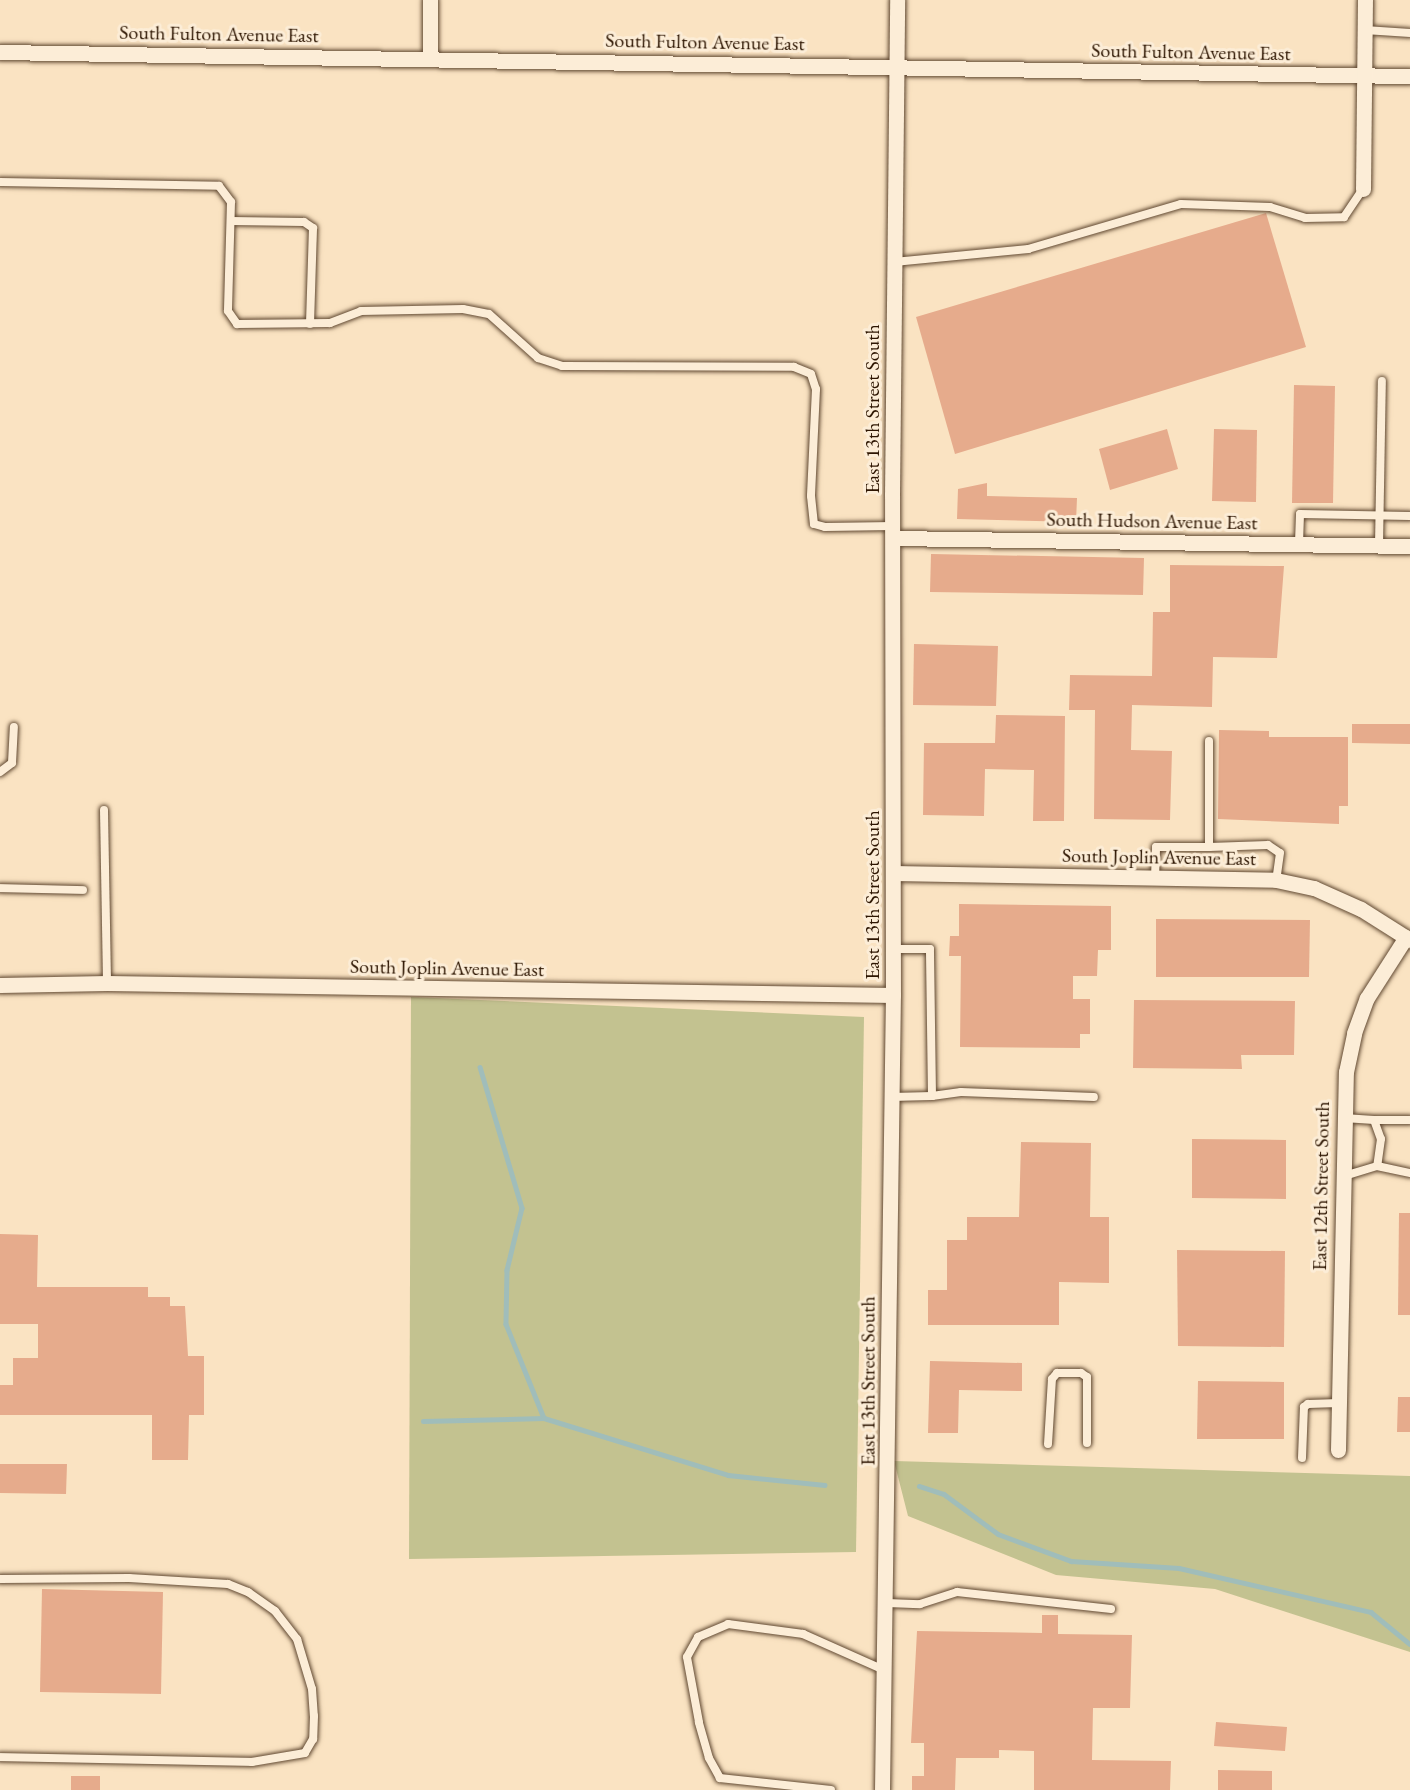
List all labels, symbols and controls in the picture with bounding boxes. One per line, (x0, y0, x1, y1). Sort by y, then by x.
street label: South Fulton Avenue East (119, 20, 319, 48)
street label: South Fulton Avenue East (605, 28, 805, 56)
street label: South Fulton Avenue East (1091, 38, 1291, 66)
street label: East 13th Street South (860, 324, 884, 494)
street label: South Hudson Avenue East (1046, 507, 1258, 535)
street label: East 13th Street South (860, 810, 884, 980)
street label: South Joplin Avenue East (1062, 843, 1256, 871)
street label: South Joplin Avenue East (350, 954, 544, 982)
street label: East 12th Street South (1308, 1101, 1334, 1271)
street label: East 13th Street South (856, 1296, 880, 1466)

